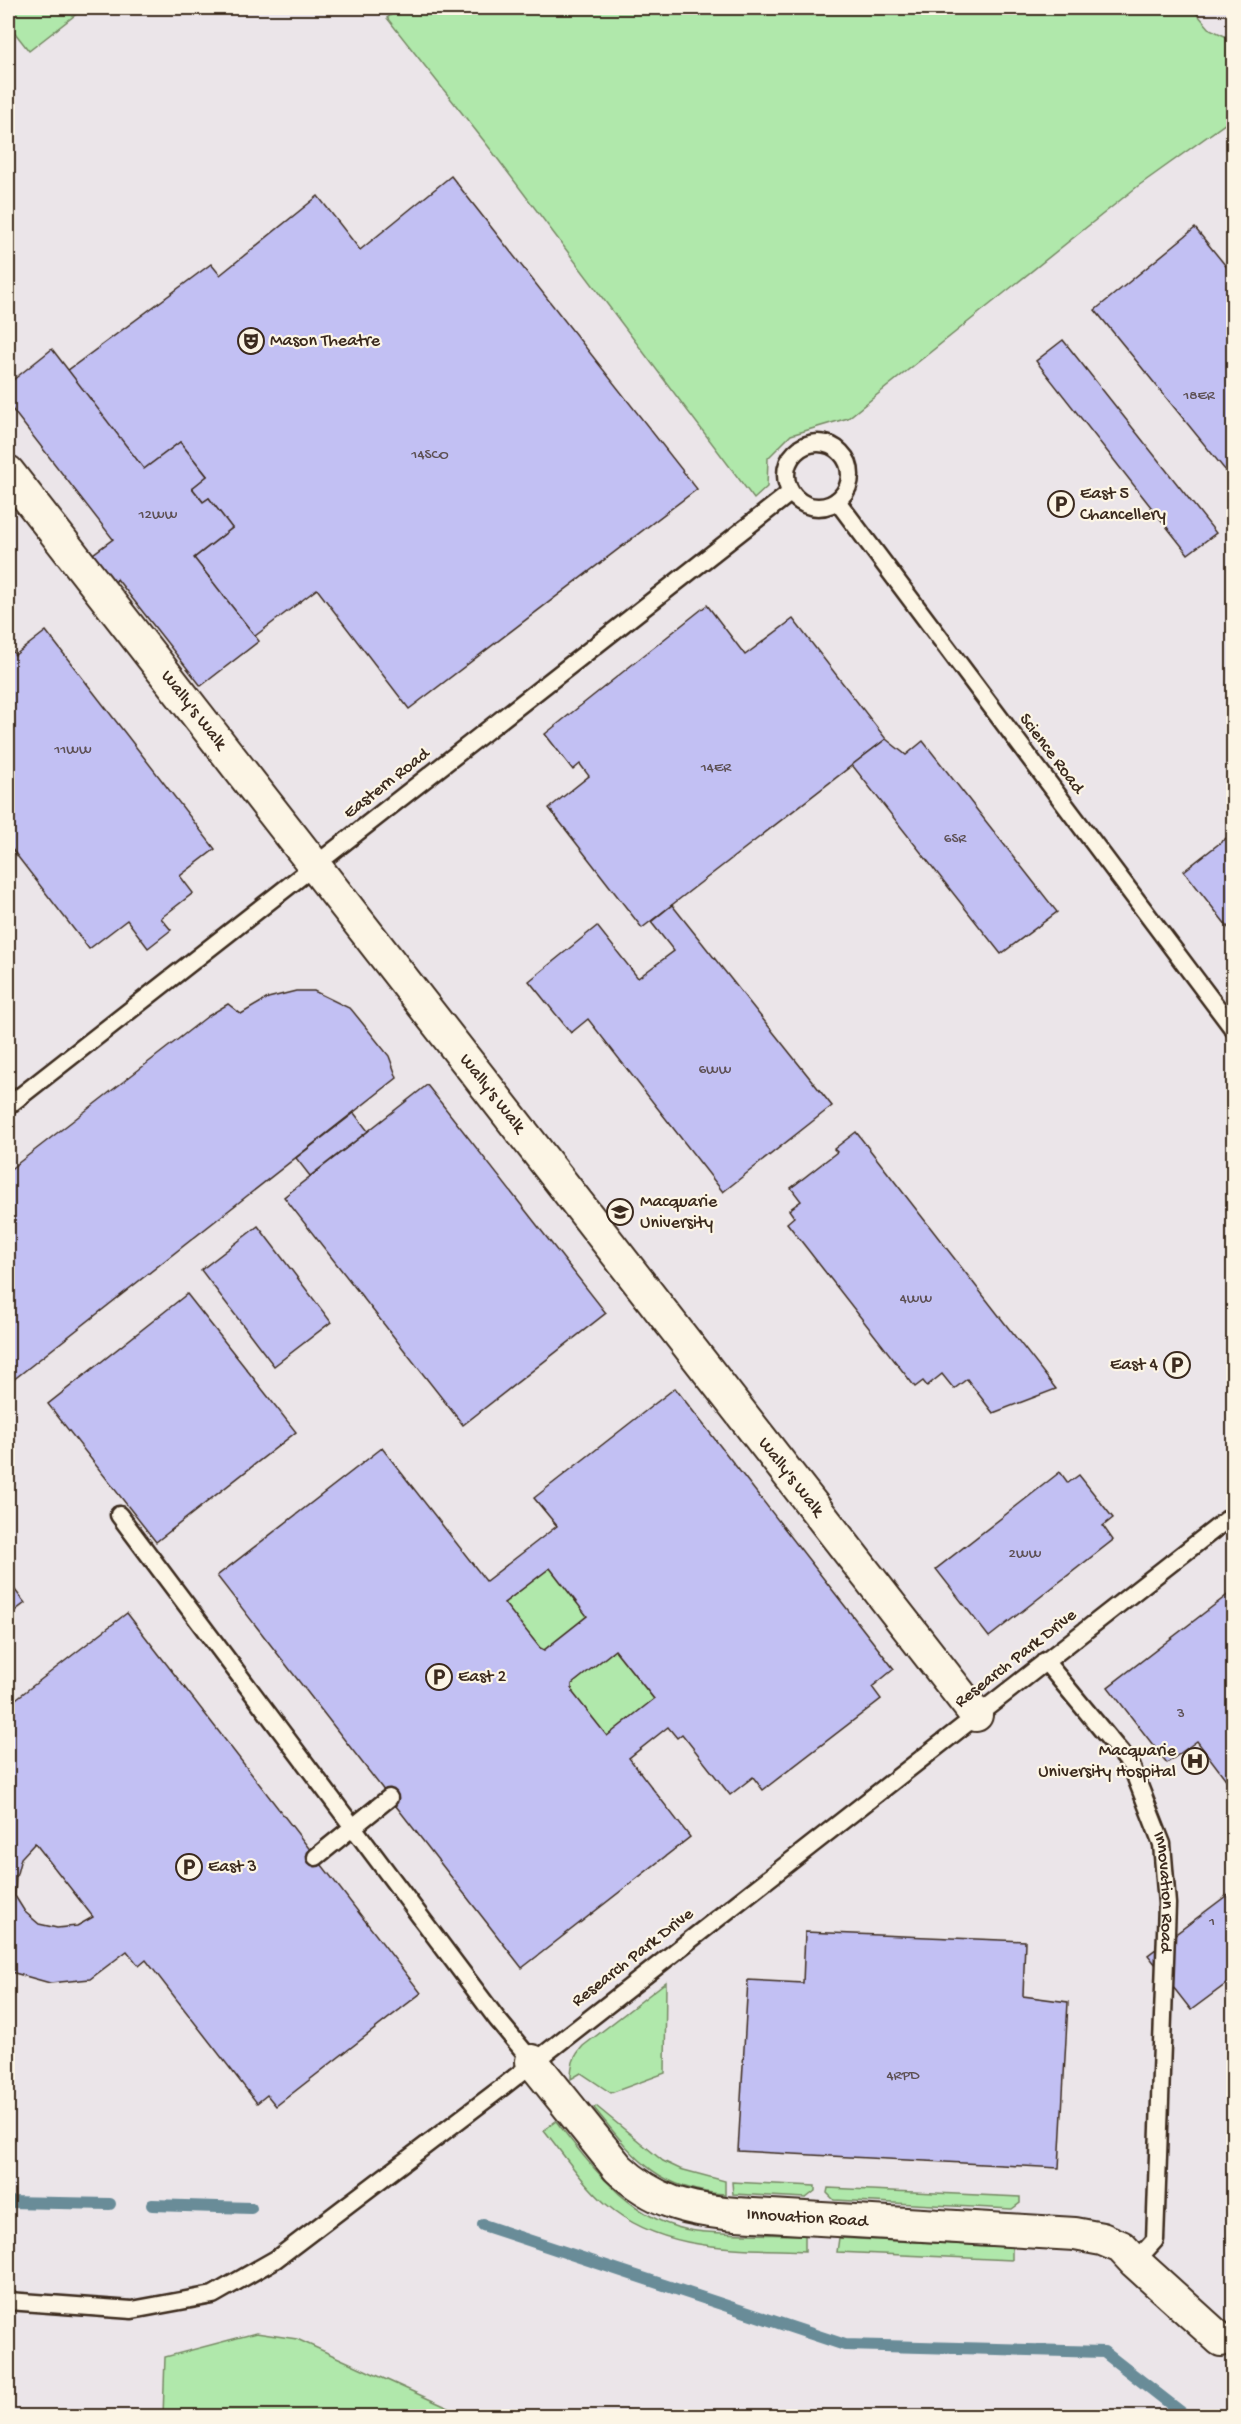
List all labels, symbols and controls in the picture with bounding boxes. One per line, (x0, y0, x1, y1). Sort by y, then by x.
theatre icon: Mason Theatre (236, 326, 266, 356)
place label: Mason Theatre (270, 331, 381, 352)
house number: 18ER (1182, 387, 1216, 405)
house number: 14SCO (410, 446, 449, 464)
place label: East 5 Chancellery (1080, 484, 1166, 526)
parking icon: East 5 Chancellery (1046, 489, 1076, 519)
house number: 12WW (138, 506, 178, 524)
street label: Wally's Walk (156, 666, 232, 756)
street label: Science Road (1014, 710, 1089, 799)
house number: 11WW (53, 741, 92, 759)
street label: Eastern Road (340, 743, 435, 824)
house number: 14ER (700, 759, 732, 777)
house number: 6SR (944, 830, 967, 848)
street label: Wally's Walk (455, 1050, 531, 1139)
house number: 6WW (698, 1061, 732, 1079)
place label: Macquarie University (640, 1192, 718, 1234)
school or university icon: Macquarie University (605, 1197, 635, 1227)
house number: 4WW (900, 1290, 933, 1308)
parking icon: East 4 (1162, 1350, 1192, 1380)
place label: East 4 (1110, 1355, 1158, 1376)
street label: Wally's Walk (753, 1433, 829, 1523)
house number: 2WW (1009, 1545, 1042, 1563)
street label: Research Park Drive (951, 1604, 1082, 1713)
parking icon: East 2 (424, 1662, 454, 1692)
place label: East 2 (458, 1667, 506, 1688)
house number: 3 (1176, 1705, 1185, 1723)
place label: Macquarie University Hospital (1038, 1741, 1177, 1783)
hospital icon: Macquarie University Hospital (1180, 1746, 1210, 1776)
street label: Innovation Road (1148, 1828, 1178, 1955)
parking icon: East 3 (174, 1852, 204, 1882)
place label: East 3 (208, 1857, 257, 1878)
street label: Research Park Drive (568, 1903, 699, 2012)
house number: 1 (1208, 1913, 1215, 1931)
house number: 4RPD (886, 2067, 920, 2085)
street label: Innovation Road (746, 2204, 870, 2232)

